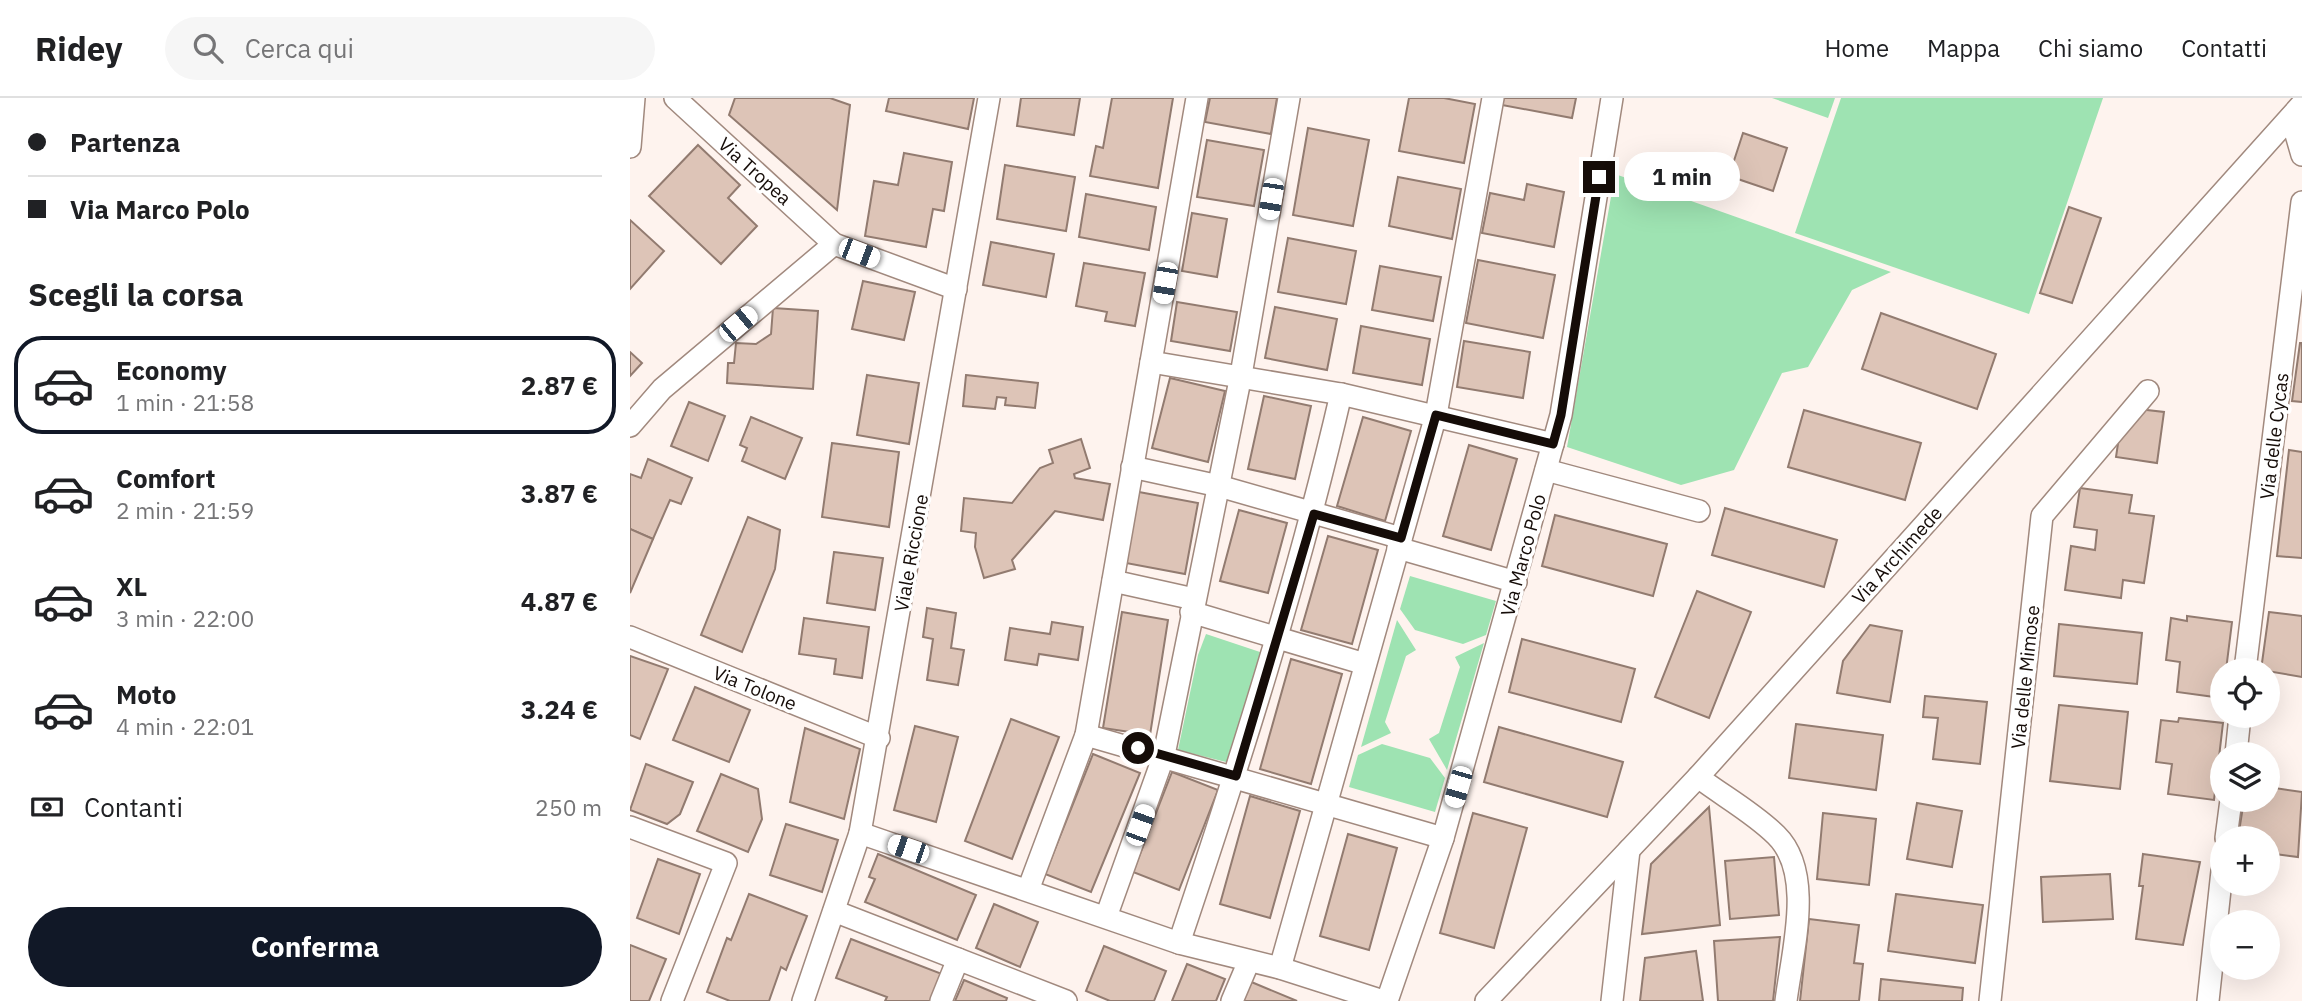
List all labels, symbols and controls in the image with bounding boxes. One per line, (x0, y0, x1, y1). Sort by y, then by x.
search box (165, 17, 655, 80)
text: Ridey (35, 27, 123, 70)
icon: search (189, 29, 227, 67)
text: Cerca qui (245, 31, 354, 65)
text: Home (1825, 32, 1889, 64)
text: Mappa (1927, 32, 2000, 64)
text: Chi siamo (2038, 32, 2143, 64)
text: Contatti (2181, 32, 2267, 64)
text: Partenza (70, 125, 180, 159)
street label: Via Tropea (713, 132, 797, 210)
callout: 1 min (1623, 153, 1739, 202)
route end (1583, 161, 1615, 193)
text: 1 min (1652, 161, 1712, 191)
car (1258, 177, 1285, 221)
text: Via Marco Polo (70, 192, 250, 226)
car (836, 236, 883, 270)
car (1152, 260, 1179, 306)
text: Scegli la corsa (28, 273, 244, 315)
car (716, 302, 761, 346)
text: Economy (116, 353, 227, 387)
icon: car (32, 354, 95, 417)
text: 2.87 € (521, 368, 598, 402)
street label: Via delle Cycas (2254, 371, 2294, 501)
text: 1 min · 21:58 (116, 387, 254, 417)
text: Comfort (116, 461, 215, 495)
icon: car (32, 462, 95, 525)
text: 3.87 € (521, 476, 598, 510)
street label: Via Marco Polo (1495, 491, 1551, 619)
street label: Viale Riccione (889, 492, 933, 614)
text: 2 min · 21:59 (116, 495, 254, 525)
street label: Via Archimede (1847, 501, 1947, 609)
text: XL (116, 569, 147, 603)
icon: car (32, 570, 95, 633)
text: 4.87 € (521, 584, 598, 618)
text: 3 min · 22:00 (116, 603, 254, 633)
street label: Via delle Mimose (2006, 604, 2044, 750)
map controls (2210, 658, 2280, 980)
button: locate (2210, 658, 2280, 728)
street label: Via Tolone (710, 660, 800, 716)
text: Moto (116, 677, 176, 711)
icon: car (32, 678, 95, 741)
text: 3.24 € (521, 692, 598, 726)
text: 4 min · 22:01 (116, 711, 254, 741)
route start (1122, 732, 1154, 764)
button: layers (2210, 742, 2280, 812)
car (1443, 764, 1474, 810)
icon: cash (28, 788, 66, 826)
text: Contanti (84, 790, 183, 824)
text: 250 m (535, 792, 602, 822)
car (1123, 802, 1158, 848)
button: + (2210, 826, 2280, 896)
car (885, 832, 932, 866)
button: Conferma (28, 907, 602, 987)
button: − (2210, 910, 2280, 980)

